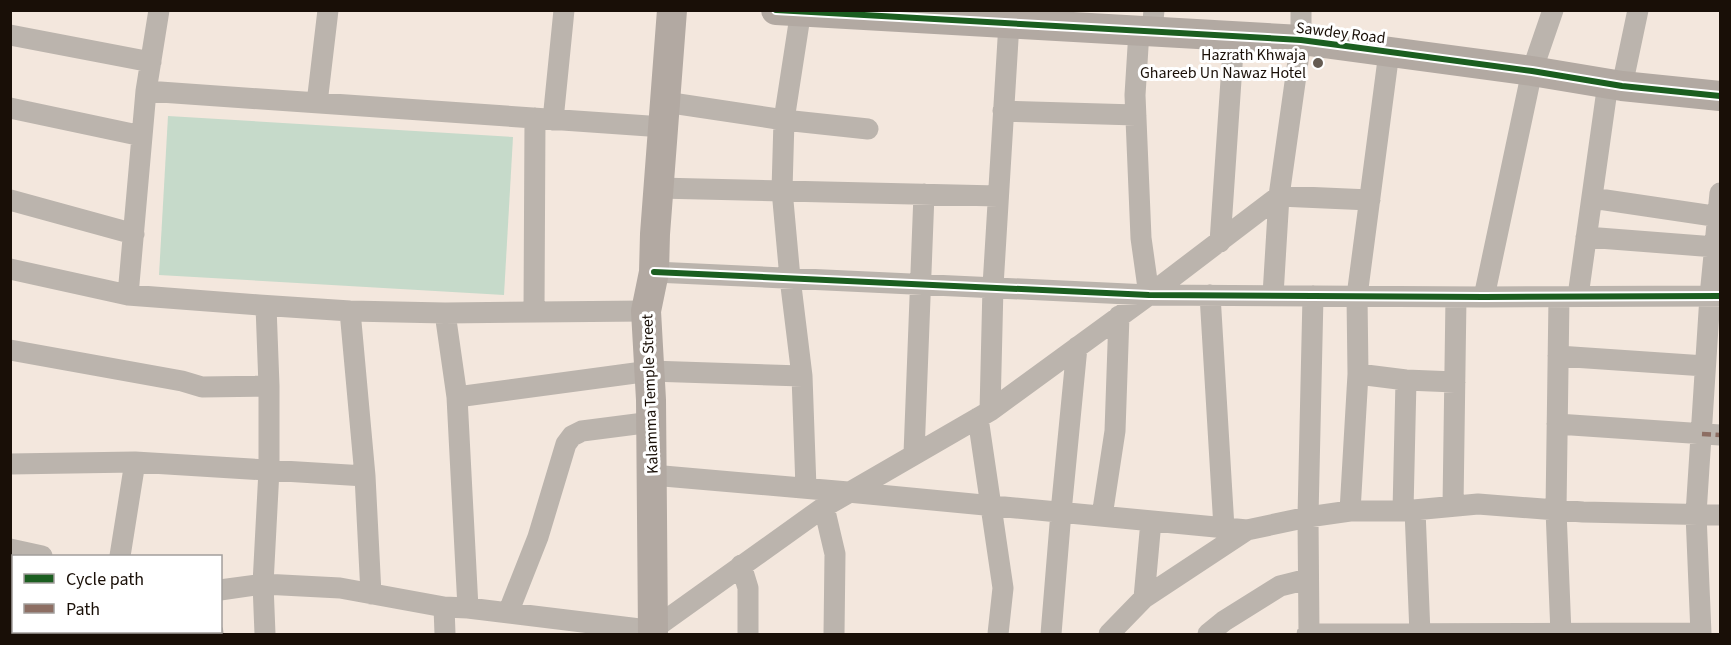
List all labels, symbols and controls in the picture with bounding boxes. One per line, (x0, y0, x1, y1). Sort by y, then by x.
street label: Sawdey Road (1295, 17, 1387, 49)
place label: Hazrath Khwaja Ghareeb Un Nawaz Hotel (1140, 44, 1306, 84)
marker: Hazrath Khwaja Ghareeb Un Nawaz Hotel (1311, 56, 1325, 70)
street label: Kalamma Temple Street (636, 313, 664, 474)
legend (12, 555, 222, 633)
text: Cycle path (66, 567, 144, 592)
text: Path (66, 597, 100, 622)

